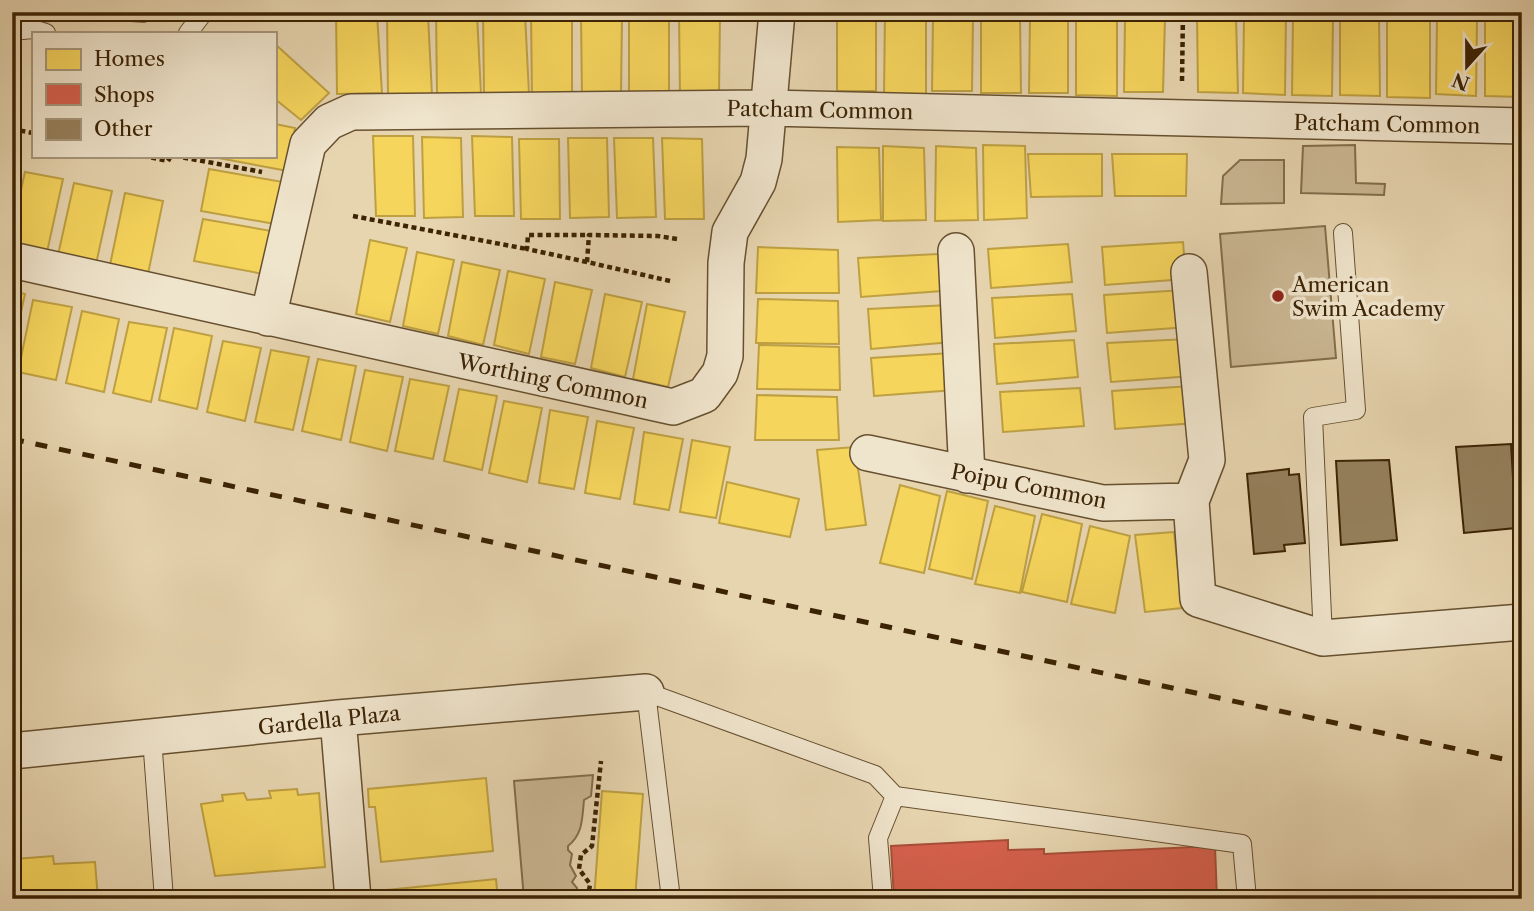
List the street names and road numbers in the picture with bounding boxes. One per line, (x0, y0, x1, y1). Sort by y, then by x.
street label: Patcham Common (726, 96, 914, 124)
street label: Patcham Common (1293, 110, 1481, 138)
street label: Worthing Common (455, 348, 650, 413)
street label: Poipu Common (949, 459, 1109, 513)
street label: Gardella Plaza (257, 700, 402, 740)

